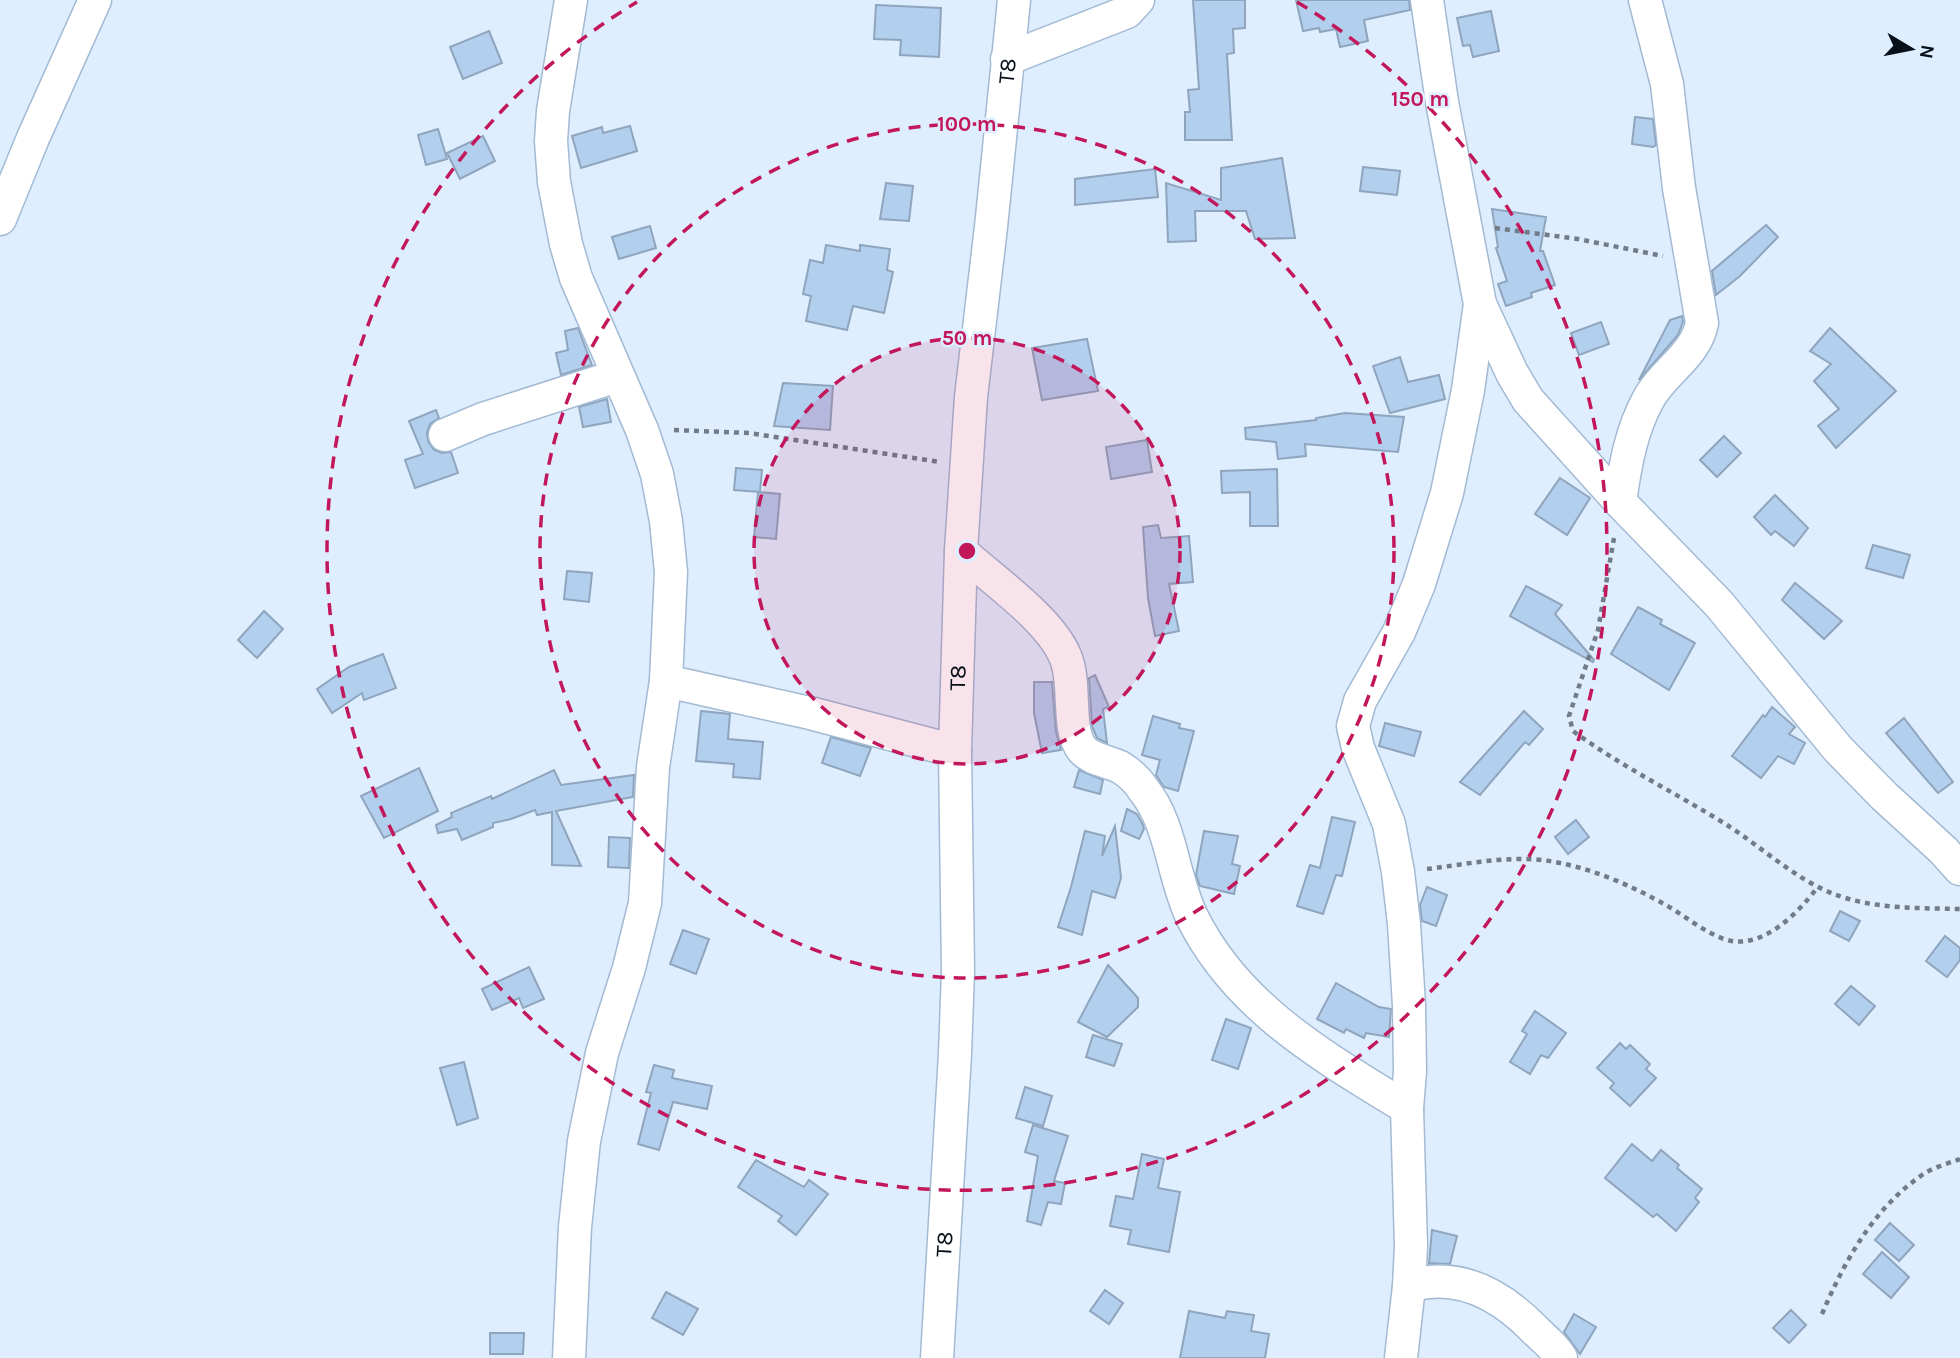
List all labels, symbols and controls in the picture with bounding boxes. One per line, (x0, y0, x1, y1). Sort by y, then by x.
north arrow (1876, 14, 1946, 84)
text: N (1915, 43, 1939, 60)
street label: T8 (992, 57, 1022, 85)
text: 150 m (1391, 87, 1449, 111)
text: 100 m (937, 112, 997, 136)
text: 50 m (942, 326, 992, 350)
centre of rings (955, 539, 979, 563)
street label: T8 (943, 664, 971, 691)
street label: T8 (930, 1231, 958, 1258)

